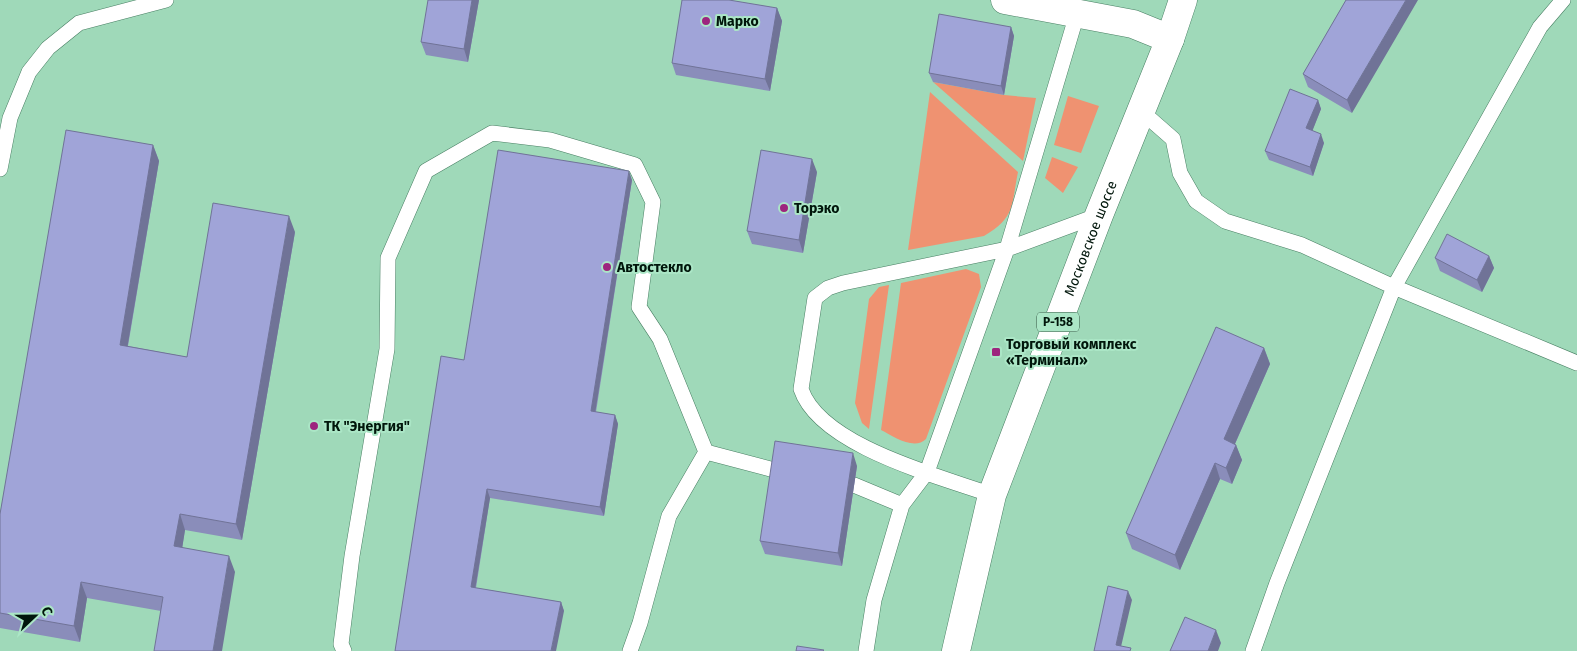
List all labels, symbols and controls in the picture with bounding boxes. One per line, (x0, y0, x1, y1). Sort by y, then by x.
place label: Марко (716, 13, 759, 30)
marker: Марко (700, 15, 712, 27)
street label: Московское шоссе (1061, 178, 1121, 298)
place label: Торэко (794, 200, 839, 217)
marker: Торэко (778, 202, 790, 214)
place label: Автостекло (616, 259, 692, 276)
marker: Автостекло (601, 261, 613, 273)
road number: Р-158 (1037, 313, 1079, 332)
place label: Торговый комплекс «Терминал» (1006, 336, 1137, 369)
marker: Торговый комплекс «Терминал» (990, 346, 1002, 358)
place label: ТК "Энергия" (324, 418, 410, 435)
marker: ТК "Энергия" (308, 420, 320, 432)
north arrow (10, 591, 60, 641)
text: С (37, 604, 56, 618)

